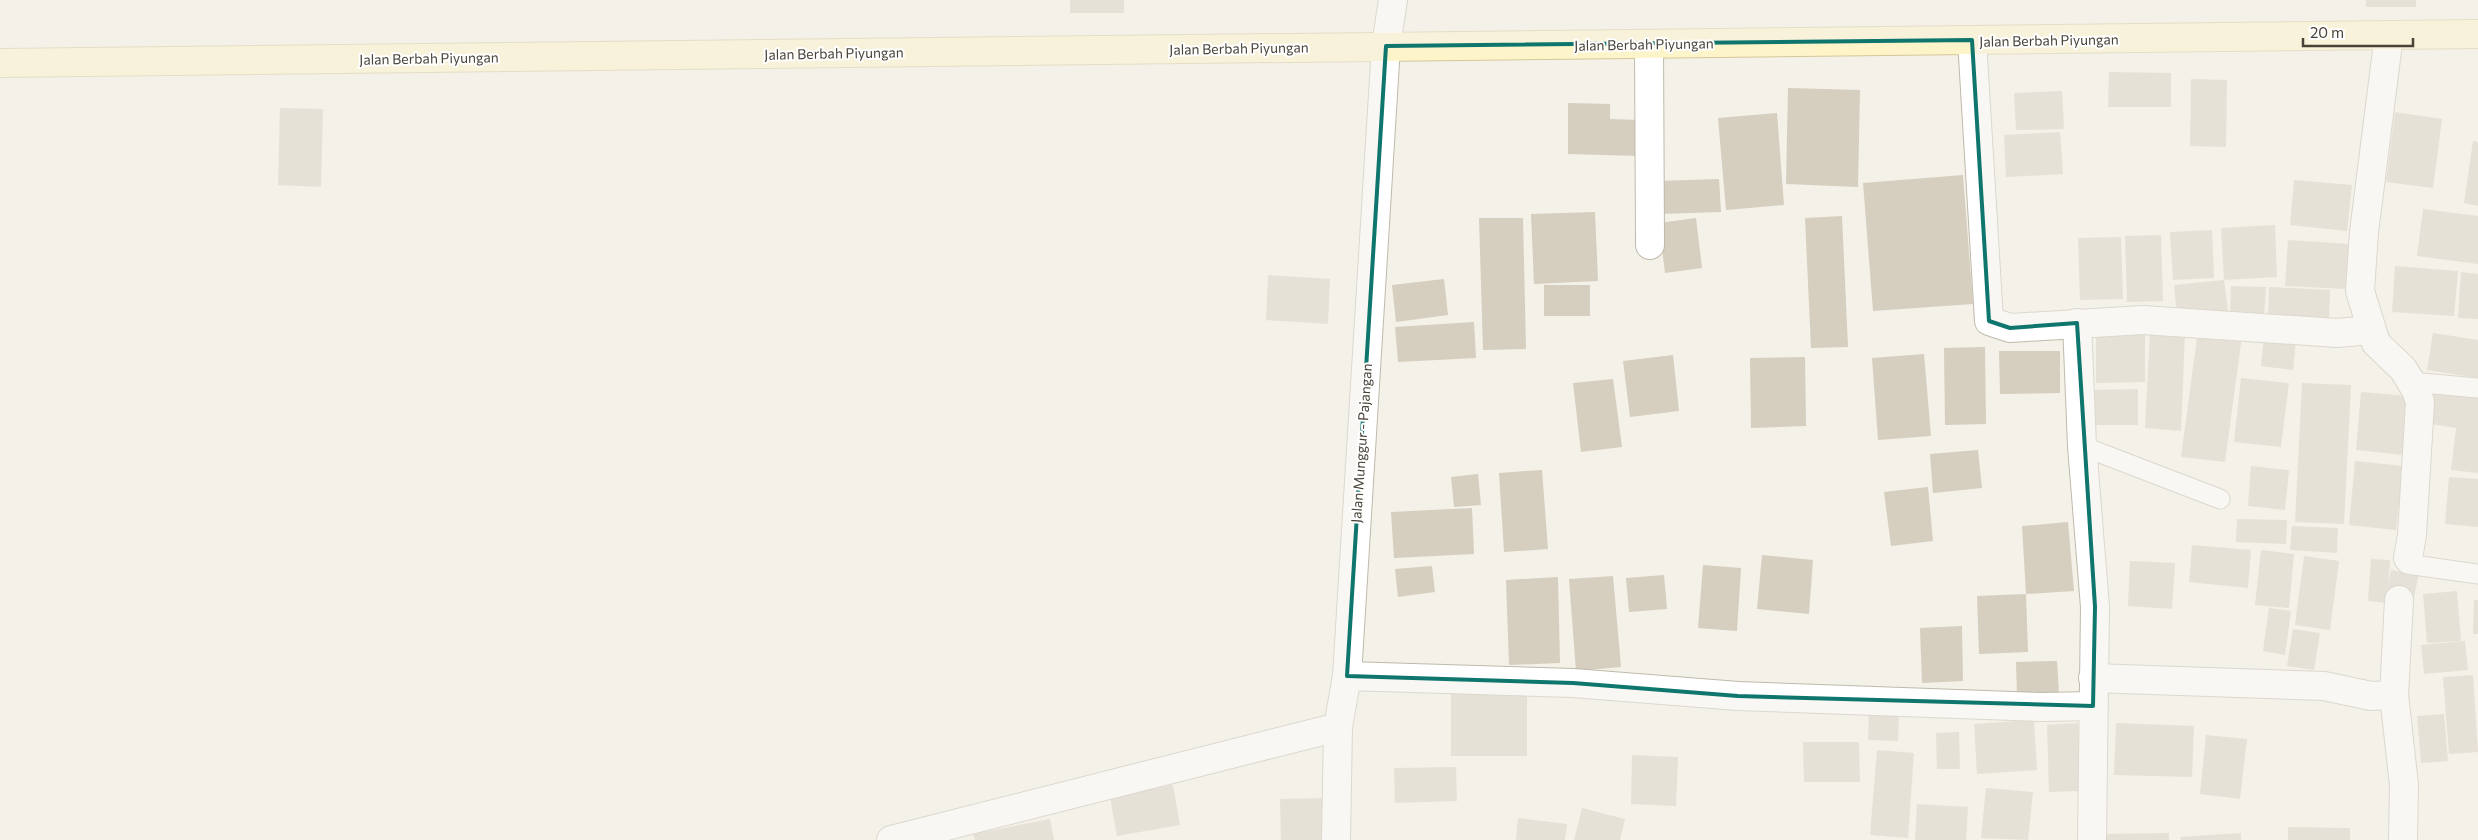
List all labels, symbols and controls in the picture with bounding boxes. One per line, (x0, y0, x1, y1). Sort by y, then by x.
scale bar (2303, 15, 2413, 47)
text: 20 m (2310, 23, 2344, 41)
street label: Jalan Berbah Piyungan (1979, 30, 2119, 50)
street label: Jalan Berbah Piyungan (1574, 34, 1714, 54)
street label: Jalan Berbah Piyungan (1169, 38, 1309, 58)
street label: Jalan Berbah Piyungan (764, 43, 904, 63)
street label: Jalan Berbah Piyungan (359, 48, 499, 68)
street label: Jalan Munggur - Pajangan (1347, 363, 1375, 523)

